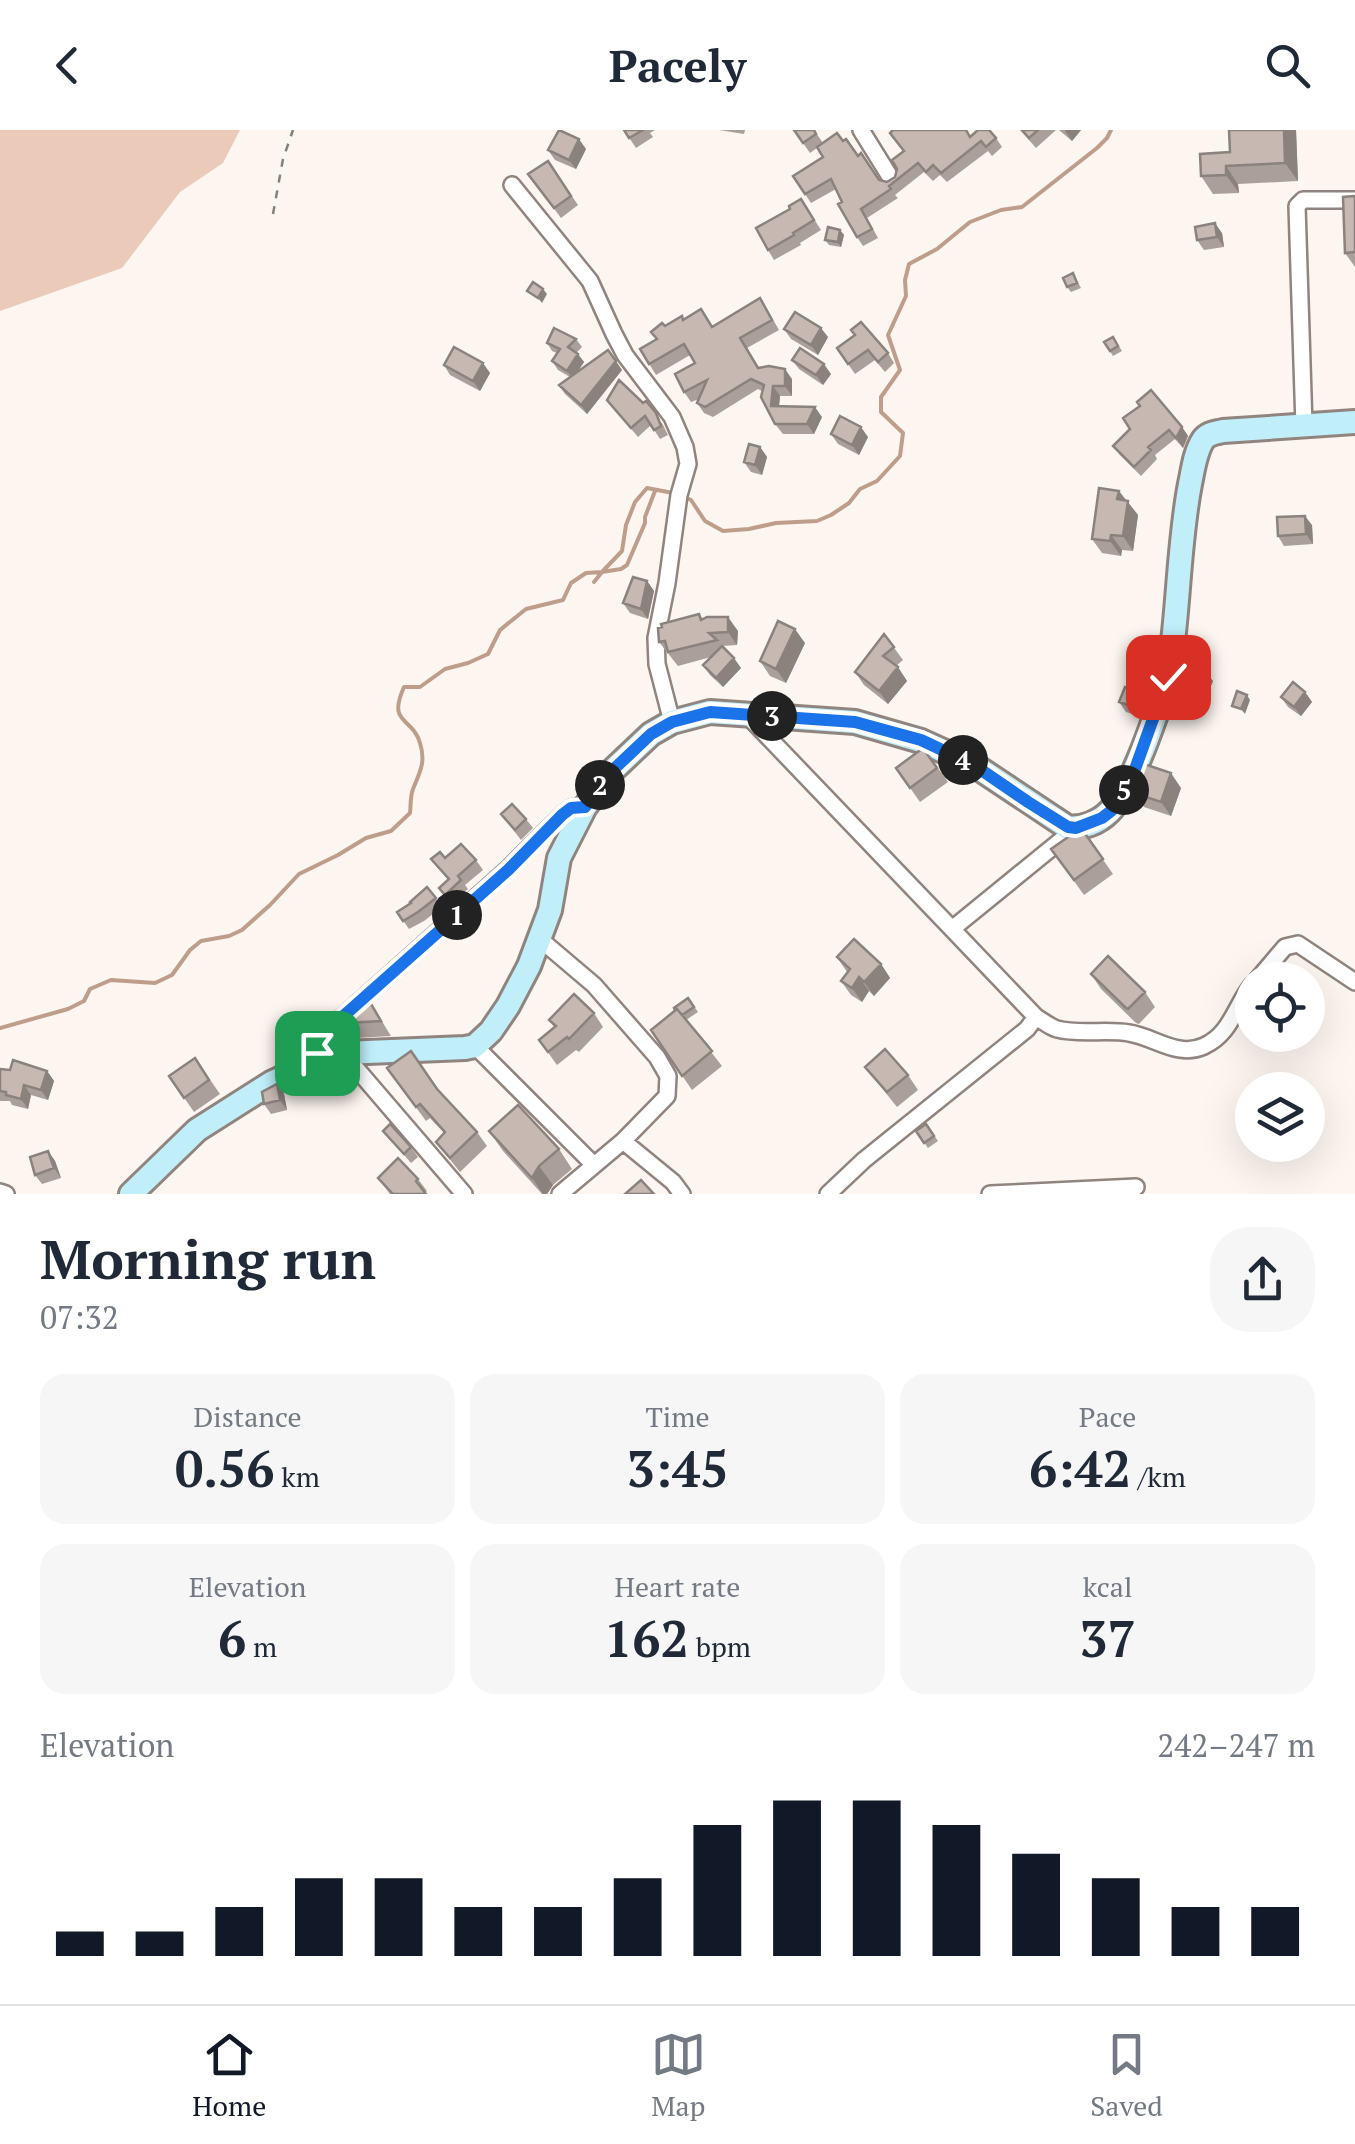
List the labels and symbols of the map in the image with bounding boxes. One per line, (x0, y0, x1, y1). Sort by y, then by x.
pin (1126, 635, 1211, 720)
pin: 3 (747, 691, 797, 741)
pin: 4 (938, 735, 988, 785)
pin: 2 (575, 760, 625, 810)
pin: 5 (1099, 765, 1149, 815)
pin: 1 (432, 890, 482, 940)
pin (275, 1011, 360, 1096)

